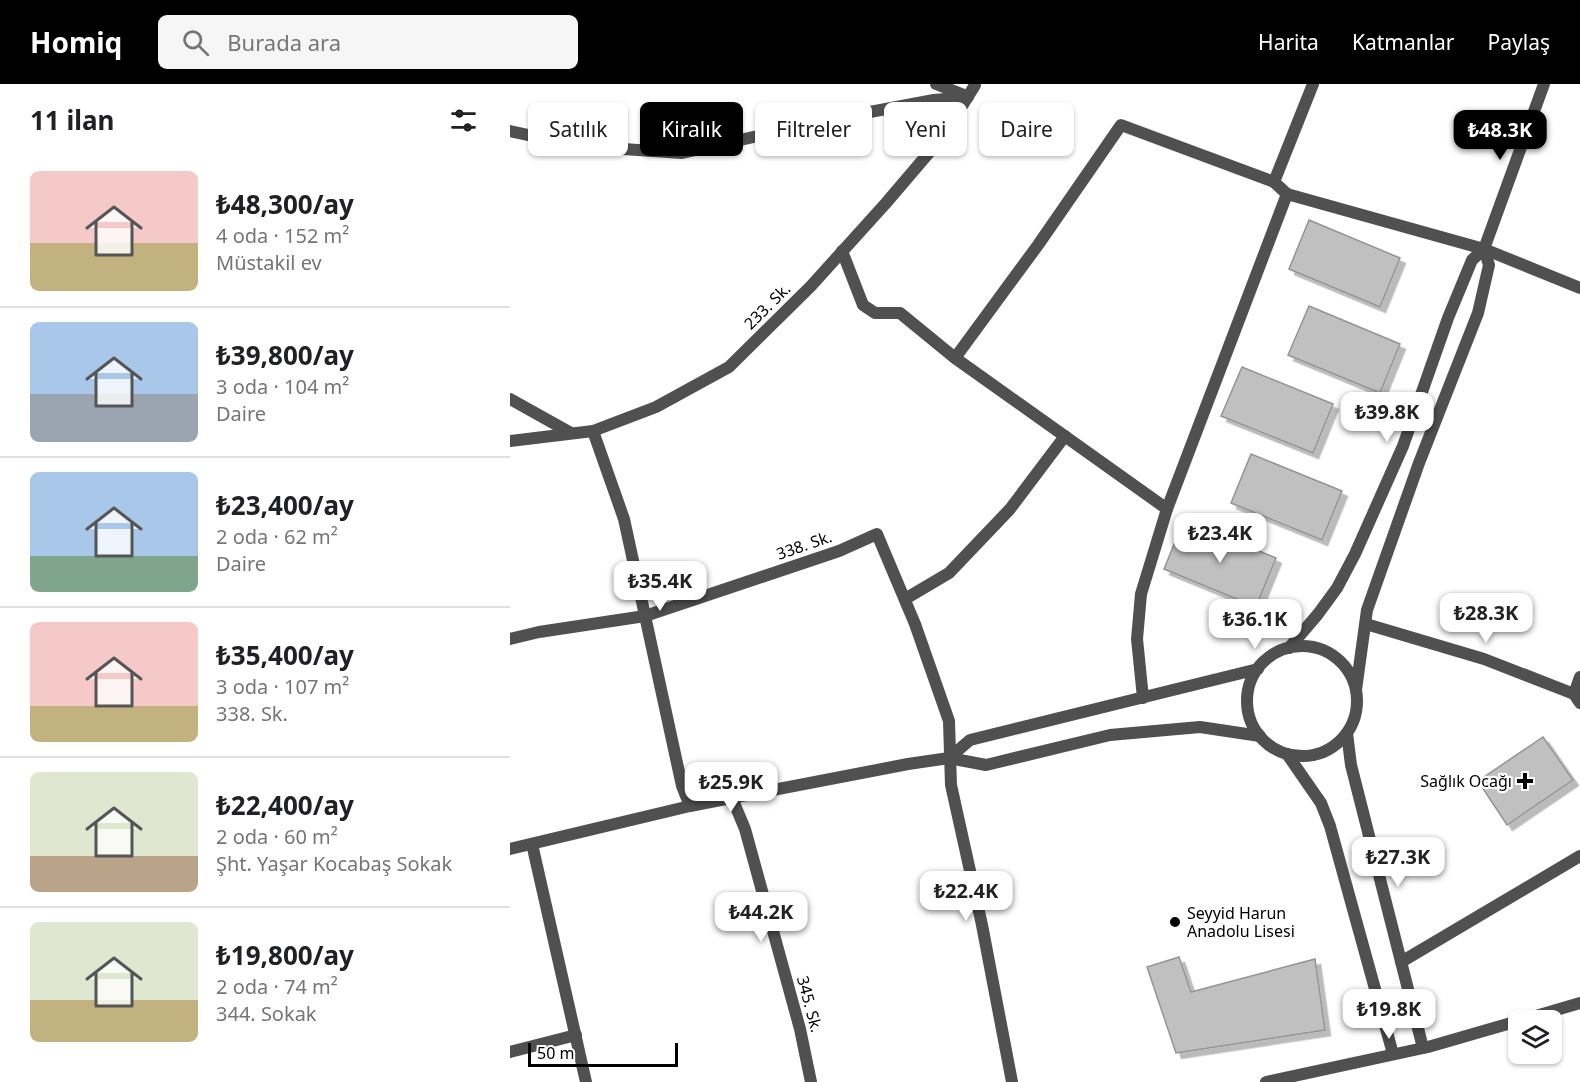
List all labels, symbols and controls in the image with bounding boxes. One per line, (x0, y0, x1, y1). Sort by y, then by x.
search box (158, 15, 578, 69)
text: Homiq (30, 23, 122, 61)
icon: search (179, 26, 212, 59)
text: Burada ara (227, 27, 341, 57)
text: Harita (1258, 28, 1319, 56)
text: Katmanlar (1352, 28, 1455, 56)
text: Paylaş (1488, 28, 1550, 56)
text: 11 ilan (30, 102, 115, 138)
chip: Satılık (528, 102, 628, 156)
chip: Kiralık (640, 102, 743, 156)
chip: Filtreler (755, 102, 872, 156)
chip: Yeni (884, 102, 967, 156)
chip: Daire (979, 102, 1074, 156)
icon: filters (447, 104, 480, 137)
pin: ₺48.3K (1451, 110, 1549, 161)
text: ₺48.3K (1468, 116, 1532, 143)
text: ₺48,300/ay (216, 186, 354, 222)
icon: home (78, 195, 150, 267)
text: 4 oda · 152 m² (216, 222, 349, 249)
text: Müstakil ev (216, 249, 322, 276)
street label: 233. Sk. (739, 278, 795, 334)
text: ₺39,800/ay (216, 337, 354, 373)
icon: home (78, 346, 150, 418)
text: 3 oda · 104 m² (216, 373, 349, 400)
pin: ₺39.8K (1338, 392, 1436, 443)
text: ₺39.8K (1355, 398, 1419, 425)
text: Daire (216, 400, 266, 427)
text: ₺23,400/ay (216, 487, 354, 523)
icon: home (78, 496, 150, 568)
pin: ₺23.4K (1171, 513, 1269, 564)
text: ₺23.4K (1188, 519, 1252, 546)
text: 2 oda · 62 m² (216, 523, 338, 550)
street label: 338. Sk. (773, 525, 835, 565)
text: Daire (216, 550, 266, 577)
pin: ₺35.4K (611, 561, 709, 612)
text: ₺35.4K (628, 567, 692, 594)
pin: ₺28.3K (1437, 593, 1535, 644)
pin: ₺36.1K (1206, 599, 1304, 650)
text: ₺28.3K (1454, 599, 1518, 626)
text: ₺36.1K (1223, 605, 1287, 632)
text: ₺35,400/ay (216, 637, 354, 673)
icon: home (78, 646, 150, 718)
text: 3 oda · 107 m² (216, 673, 349, 700)
text: 338. Sk. (216, 700, 288, 727)
pin: ₺25.9K (682, 762, 780, 813)
text: ₺25.9K (699, 768, 763, 795)
place label: Sağlık Ocağı (1420, 770, 1512, 792)
marker: Sağlık Ocağı (1516, 772, 1534, 790)
text: ₺22,400/ay (216, 787, 354, 823)
icon: home (78, 796, 150, 868)
text: 2 oda · 60 m² (216, 823, 338, 850)
pin: ₺27.3K (1349, 837, 1447, 888)
text: ₺27.3K (1366, 843, 1430, 870)
text: Şht. Yaşar Kocabaş Sokak (216, 850, 452, 877)
pin: ₺22.4K (917, 871, 1015, 922)
text: ₺22.4K (934, 877, 998, 904)
pin: ₺44.2K (712, 892, 810, 943)
text: ₺44.2K (729, 898, 793, 925)
place label: Seyyid Harun Anadolu Lisesi (1187, 902, 1295, 942)
marker: Seyyid Harun Anadolu Lisesi (1168, 915, 1182, 929)
text: ₺19,800/ay (216, 937, 354, 973)
icon: home (78, 946, 150, 1018)
text: 2 oda · 74 m² (216, 973, 338, 1000)
street label: 345. Sk. (792, 973, 828, 1035)
pin: ₺19.8K (1340, 989, 1438, 1040)
text: ₺19.8K (1357, 995, 1421, 1022)
text: 344. Sokak (216, 1000, 317, 1027)
map controls (1508, 1010, 1562, 1064)
button: layers (1508, 1010, 1562, 1064)
scale bar (528, 1040, 678, 1068)
text: 50 m (537, 1042, 574, 1064)

